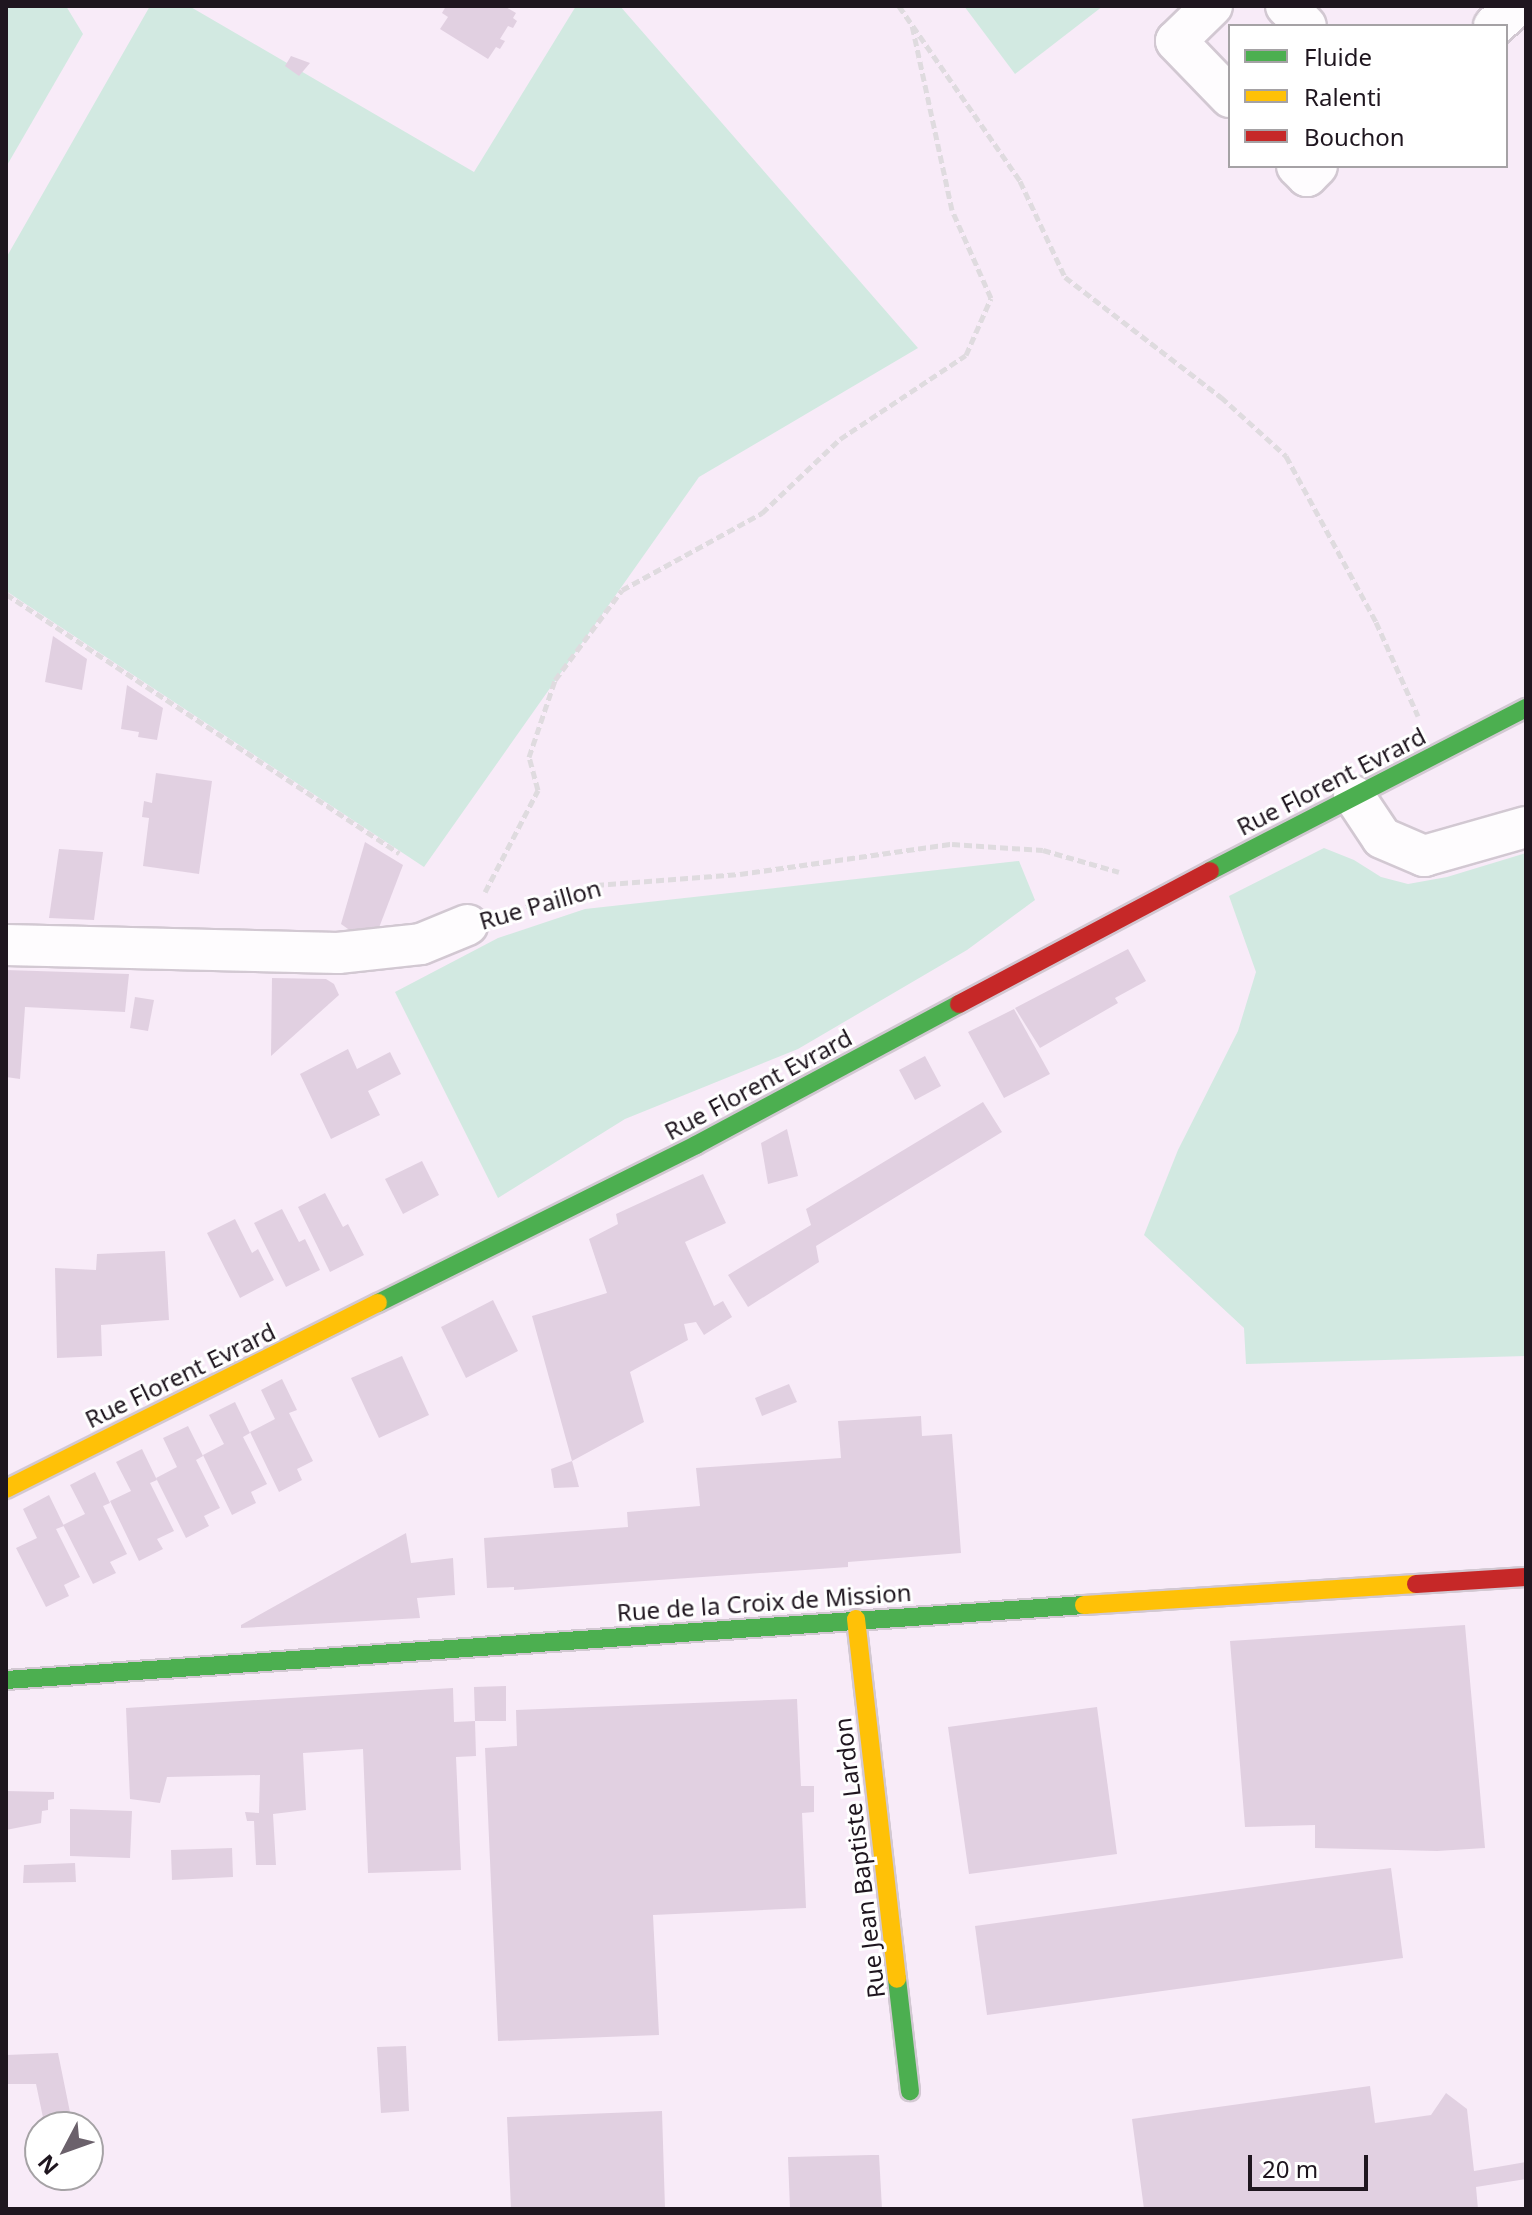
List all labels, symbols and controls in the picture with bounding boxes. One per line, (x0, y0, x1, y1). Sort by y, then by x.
legend (1228, 24, 1508, 168)
text: Fluide (1304, 40, 1372, 73)
text: Ralenti (1304, 80, 1382, 113)
text: Bouchon (1304, 120, 1405, 153)
street label: Rue Florent Evrard (1232, 721, 1430, 841)
street label: Rue Paillon (476, 873, 604, 935)
street label: Rue Florent Evrard (659, 1022, 857, 1146)
street label: Rue Florent Evrard (80, 1316, 280, 1434)
street label: Rue de la Croix de Mission (616, 1577, 912, 1627)
street label: Rue Jean Baptiste Lardon (828, 1716, 890, 2000)
north arrow (24, 2111, 104, 2191)
scale bar (1252, 2139, 1372, 2189)
text: N (30, 2149, 65, 2182)
text: 20 m (1262, 2152, 1318, 2185)

